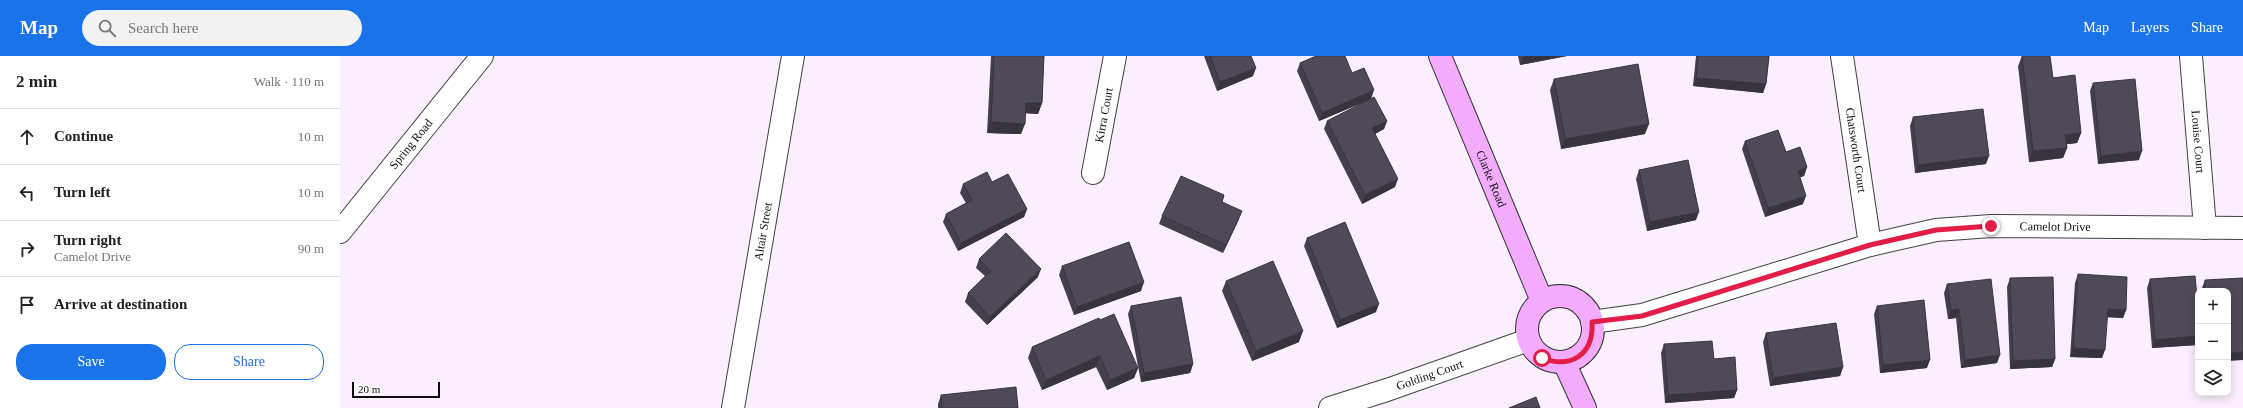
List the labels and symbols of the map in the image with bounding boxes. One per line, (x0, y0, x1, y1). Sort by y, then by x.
street label: Kirra Court (1092, 86, 1116, 144)
street label: Chatsworth Court (1843, 107, 1869, 194)
street label: Louise Court (2188, 110, 2208, 174)
street label: Spring Road (387, 116, 435, 172)
street label: Clarke Road (1473, 148, 1509, 209)
street label: Altair Street (751, 201, 775, 262)
route end (1982, 217, 2000, 235)
street label: Camelot Drive (2020, 219, 2091, 234)
route start (1533, 349, 1551, 367)
street label: Golding Court (1394, 356, 1465, 393)
scale bar (352, 380, 440, 399)

